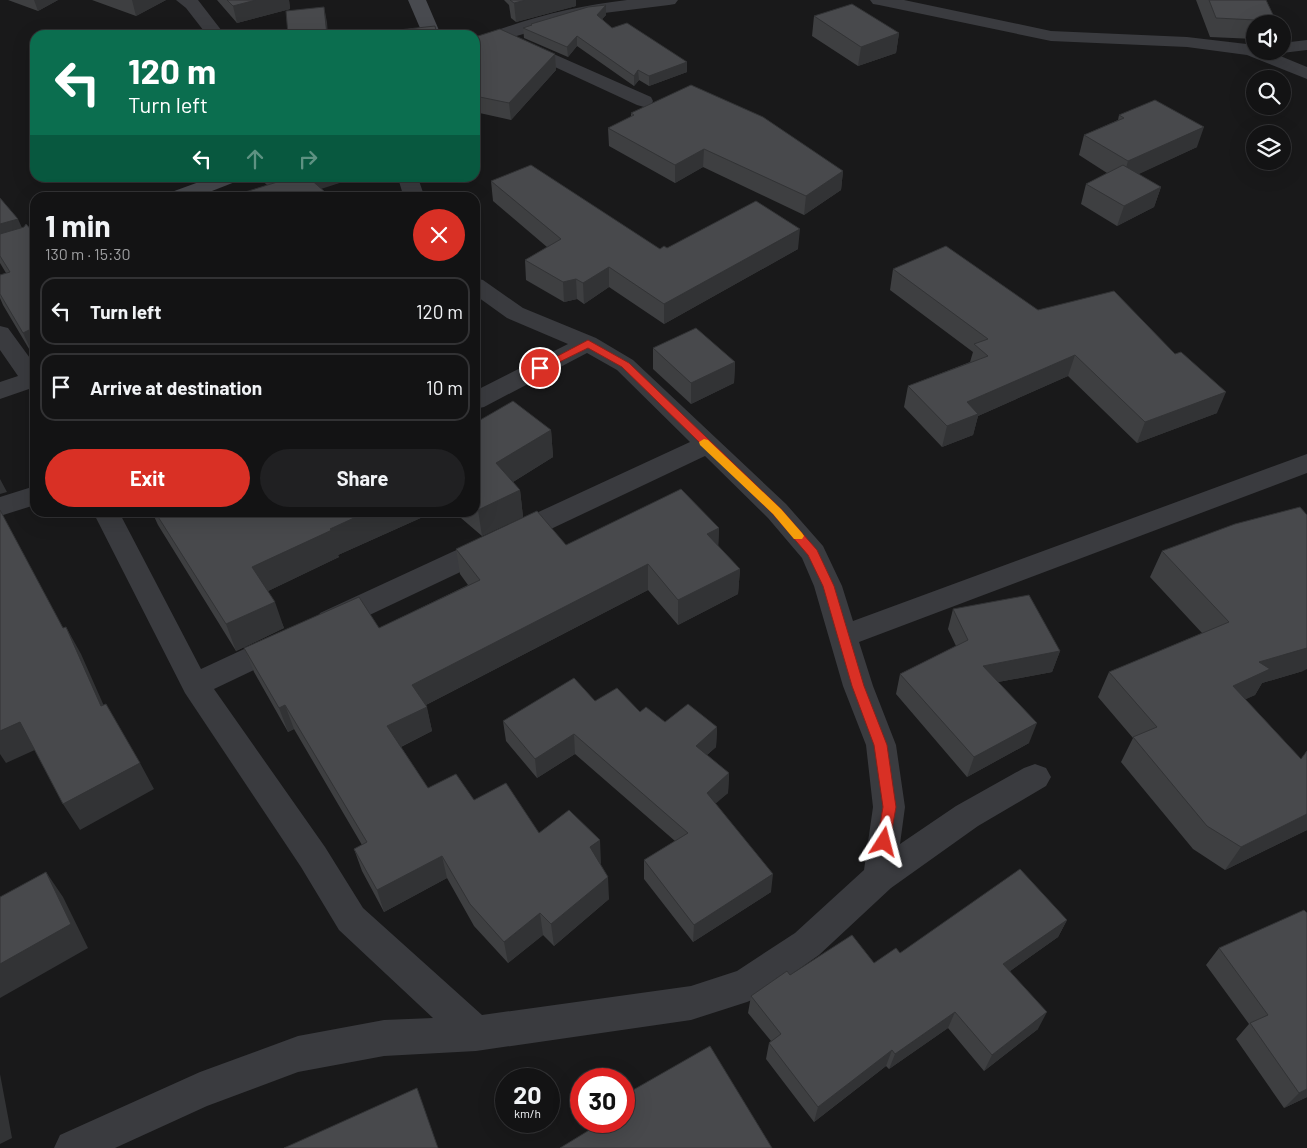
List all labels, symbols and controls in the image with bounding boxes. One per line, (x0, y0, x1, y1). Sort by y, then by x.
map controls (1246, 15, 1291, 170)
button: sound (1246, 15, 1291, 60)
text: 120 m (128, 49, 216, 91)
icon: left (45, 50, 110, 115)
button: search (1246, 70, 1291, 115)
text: Turn left (128, 91, 208, 117)
button: layers (1246, 125, 1291, 170)
icon: left (188, 145, 216, 173)
icon: ahead (241, 145, 269, 173)
icon: right (294, 145, 322, 173)
text: 1 min (45, 207, 111, 243)
button: close (413, 209, 465, 261)
text: 130 m · 15:30 (45, 244, 131, 263)
icon: left (47, 297, 75, 325)
text: Turn left (90, 300, 161, 323)
text: 120 m (416, 300, 463, 323)
pin (519, 347, 561, 389)
icon: arrive (526, 354, 554, 382)
icon: arrive (47, 373, 75, 401)
text: Arrive at destination (90, 376, 262, 399)
text: 10 m (426, 376, 463, 399)
button: Exit (45, 449, 250, 507)
button: Share (260, 449, 465, 507)
position arrow (857, 815, 909, 867)
speed limit sign: 30 (570, 1068, 635, 1133)
text: 20 (513, 1079, 542, 1109)
text: km/h (514, 1106, 541, 1120)

